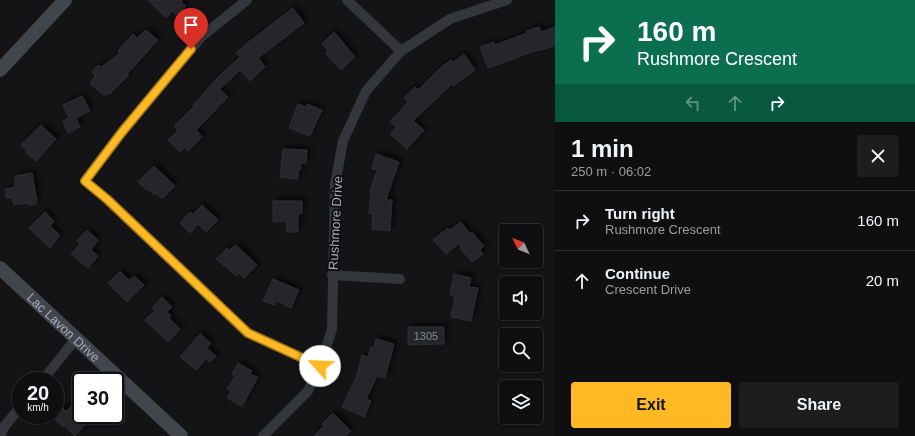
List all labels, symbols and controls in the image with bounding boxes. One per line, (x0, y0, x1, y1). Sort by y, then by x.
pin (174, 8, 208, 49)
icon: arrive (180, 14, 202, 36)
icon: right (571, 16, 623, 68)
text: 160 m (637, 16, 716, 47)
text: Rushmore Crescent (637, 49, 797, 69)
icon: left (682, 92, 704, 114)
icon: ahead (724, 92, 746, 114)
icon: right (766, 92, 788, 114)
text: 1 min (571, 135, 634, 162)
button: close (857, 135, 899, 177)
text: 250 m · 06:02 (571, 164, 651, 179)
street label: Rushmore Drive (326, 176, 345, 270)
text: Turn right (605, 205, 675, 222)
icon: right (571, 210, 593, 232)
text: 160 m (857, 212, 899, 229)
text: Rushmore Crescent (605, 222, 721, 237)
north arrow (499, 224, 543, 268)
map controls (499, 224, 543, 424)
text: Continue (605, 265, 670, 282)
icon: ahead (571, 270, 593, 292)
text: 20 m (866, 272, 899, 289)
button: sound (499, 276, 543, 320)
text: Crescent Drive (605, 282, 691, 297)
street label: Lac Lavon Drive (24, 290, 103, 365)
button: search (499, 328, 543, 372)
house number: 1305 (414, 330, 438, 342)
position arrow (299, 345, 341, 387)
speed limit sign: 30 (72, 372, 124, 424)
button: layers (499, 380, 543, 424)
text: 20 (27, 382, 49, 404)
button: Exit (571, 382, 731, 428)
button: Share (739, 382, 899, 428)
text: km/h (27, 402, 49, 413)

